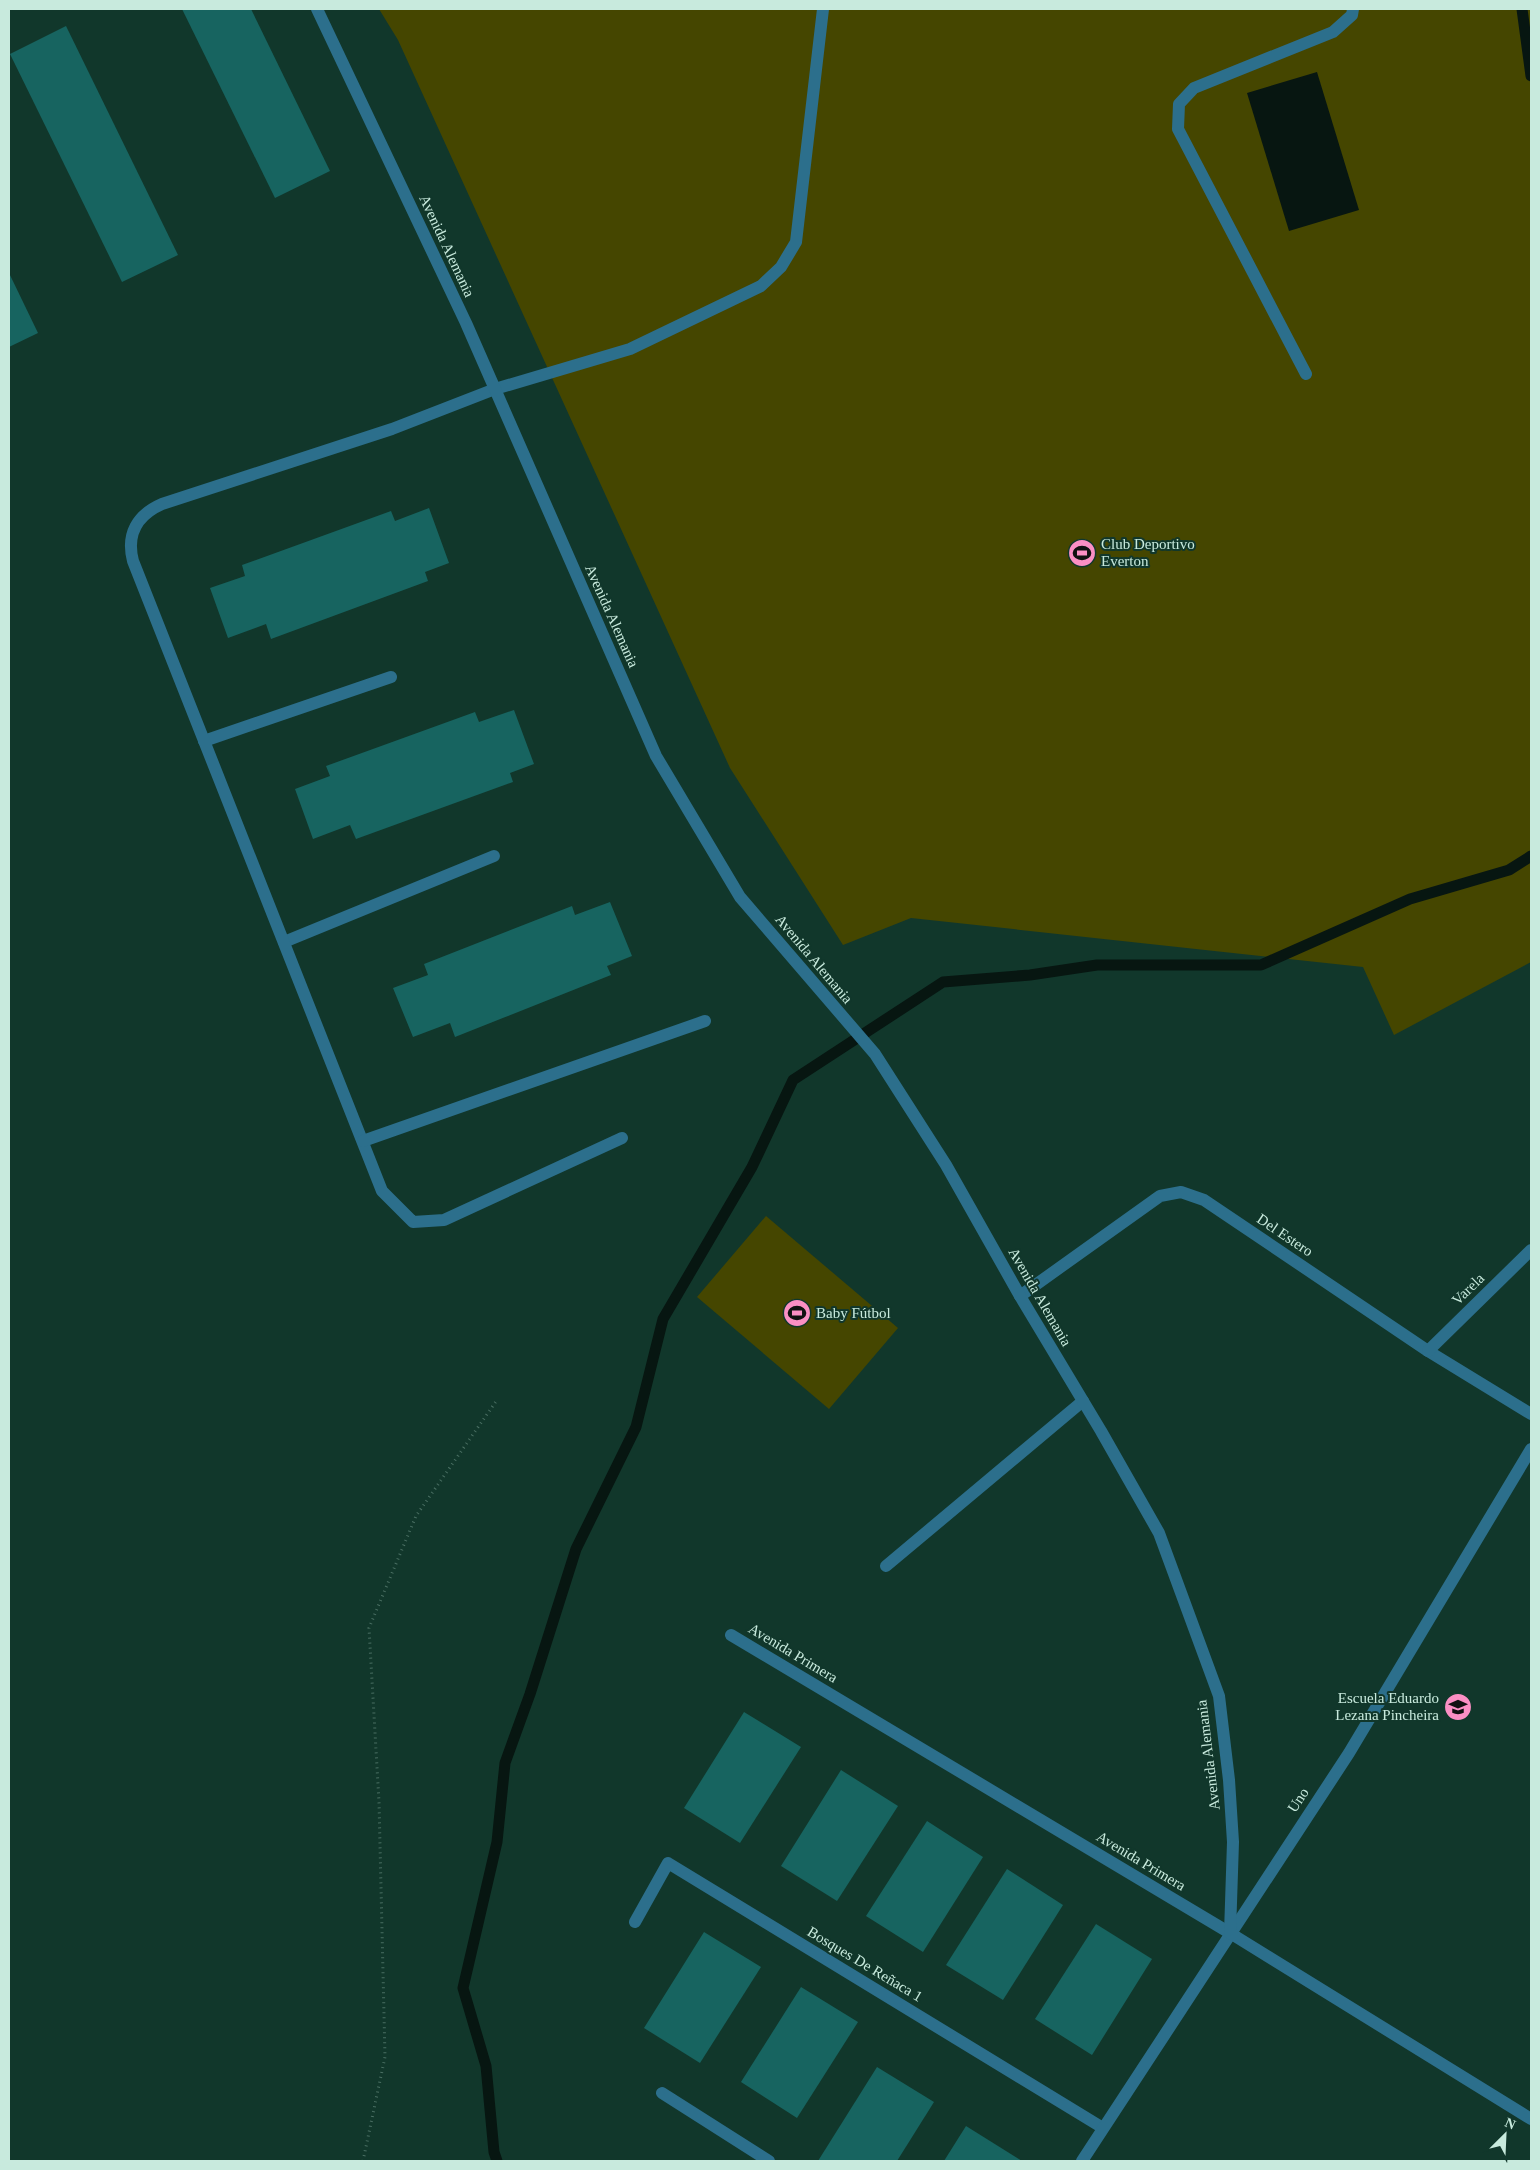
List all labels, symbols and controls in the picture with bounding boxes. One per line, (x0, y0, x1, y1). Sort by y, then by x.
street label: Avenida Alemania (416, 192, 478, 300)
place label: Club Deportivo Everton (1101, 536, 1195, 569)
sports icon: Club Deportivo Everton (1067, 538, 1097, 568)
street label: Avenida Alemania (582, 562, 642, 670)
street label: Avenida Alemania (772, 911, 856, 1007)
street label: Del Estero (1254, 1211, 1316, 1259)
street label: Avenida Alemania (1005, 1245, 1075, 1349)
street label: Varela (1449, 1270, 1488, 1308)
sports icon: Baby Fútbol (782, 1298, 812, 1328)
place label: Baby Fútbol (816, 1305, 891, 1321)
street label: Avenida Primera (746, 1620, 841, 1686)
place label: Escuela Eduardo Lezana Pincheira (1335, 1690, 1439, 1723)
school or university icon: Escuela Eduardo Lezana Pincheira (1443, 1692, 1473, 1722)
street label: Avenida Alemania (1193, 1699, 1223, 1811)
street label: Uno (1284, 1785, 1312, 1815)
street label: Avenida Primera (1094, 1828, 1189, 1894)
street label: Bosques De Reñaca 1 (805, 1923, 925, 2005)
north arrow (1480, 2110, 1530, 2160)
text: N (1502, 2115, 1518, 2132)

